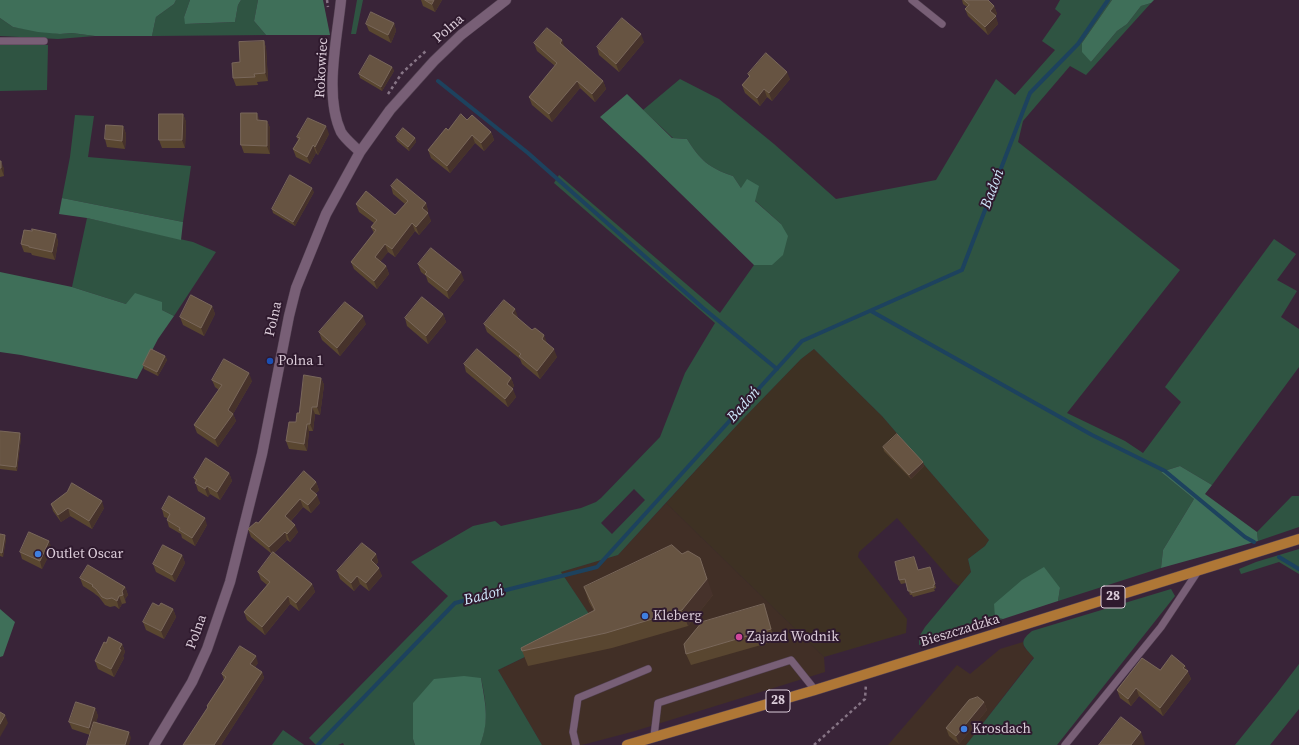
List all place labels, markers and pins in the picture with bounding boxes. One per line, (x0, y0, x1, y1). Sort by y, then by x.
place label: Polna 1 (278, 353, 324, 369)
marker: Polna 1 (265, 356, 275, 366)
place label: Outlet Oscar (46, 546, 124, 562)
marker: Outlet Oscar (33, 549, 43, 559)
place label: Kleberg (653, 608, 702, 624)
marker: Kleberg (640, 611, 650, 621)
place label: Zajazd Wodnik (747, 629, 839, 645)
marker: Zajazd Wodnik (734, 632, 744, 642)
place label: Krosdach (972, 721, 1031, 737)
marker: Krosdach (959, 724, 969, 734)

